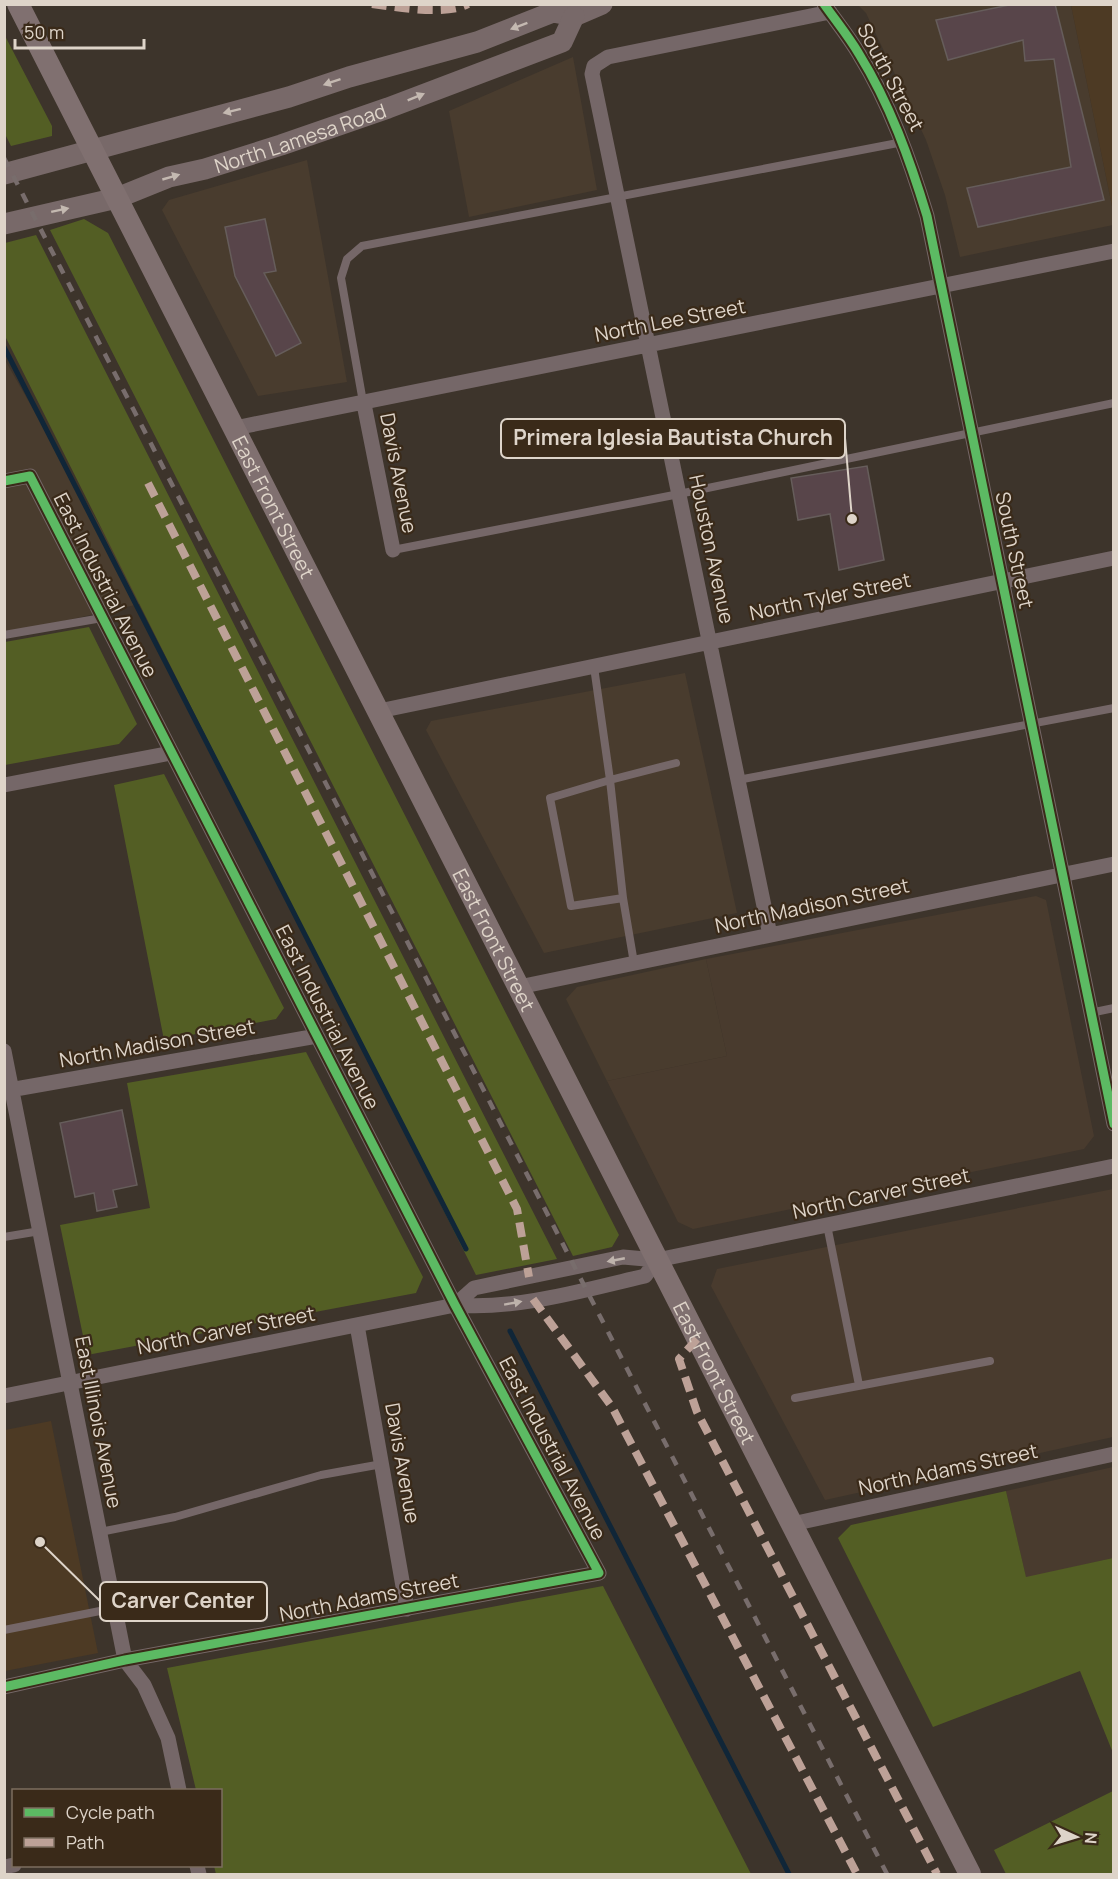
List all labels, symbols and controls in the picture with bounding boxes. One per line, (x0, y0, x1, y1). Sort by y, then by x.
scale bar (15, 12, 144, 50)
street label: South Street (851, 18, 931, 136)
text: 50 m (24, 20, 64, 44)
one-way arrow (509, 21, 527, 31)
one-way arrow (323, 78, 341, 88)
one-way arrow (407, 92, 425, 101)
street label: North Lamesa Road (211, 96, 390, 179)
one-way arrow (223, 107, 242, 117)
one-way arrow (162, 172, 180, 181)
one-way arrow (51, 205, 70, 214)
street label: North Lee Street (592, 292, 748, 348)
street label: Davis Avenue (374, 411, 424, 535)
callout: Primera Iglesia Bautista Church (501, 419, 845, 458)
text: Primera Iglesia Bautista Church (513, 423, 833, 451)
street label: East Front Street (226, 431, 321, 583)
street label: Houston Avenue (683, 472, 741, 626)
street label: East Industrial Avenue (48, 488, 164, 682)
street label: South Street (989, 489, 1041, 611)
street label: North Tyler Street (747, 566, 913, 626)
street label: East Front Street (447, 864, 542, 1016)
street label: North Madison Street (712, 871, 912, 939)
street label: East Industrial Avenue (270, 920, 386, 1114)
street label: North Madison Street (57, 1013, 257, 1073)
street label: North Carver Street (790, 1161, 972, 1225)
one-way arrow (606, 1256, 625, 1265)
street label: East Front Street (667, 1297, 762, 1449)
one-way arrow (504, 1298, 523, 1307)
street label: North Carver Street (135, 1300, 317, 1360)
street label: East Illinois Avenue (69, 1334, 129, 1510)
street label: East Industrial Avenue (493, 1352, 613, 1544)
street label: Davis Avenue (379, 1401, 427, 1525)
street label: North Adams Street (856, 1437, 1040, 1501)
street label: North Adams Street (277, 1566, 461, 1628)
callout: Carver Center (100, 1582, 267, 1621)
text: Carver Center (112, 1586, 254, 1614)
legend (12, 1789, 222, 1867)
text: Cycle path (66, 1800, 155, 1824)
north arrow (1046, 1807, 1106, 1867)
text: Path (66, 1830, 104, 1854)
text: N (1080, 1832, 1102, 1845)

